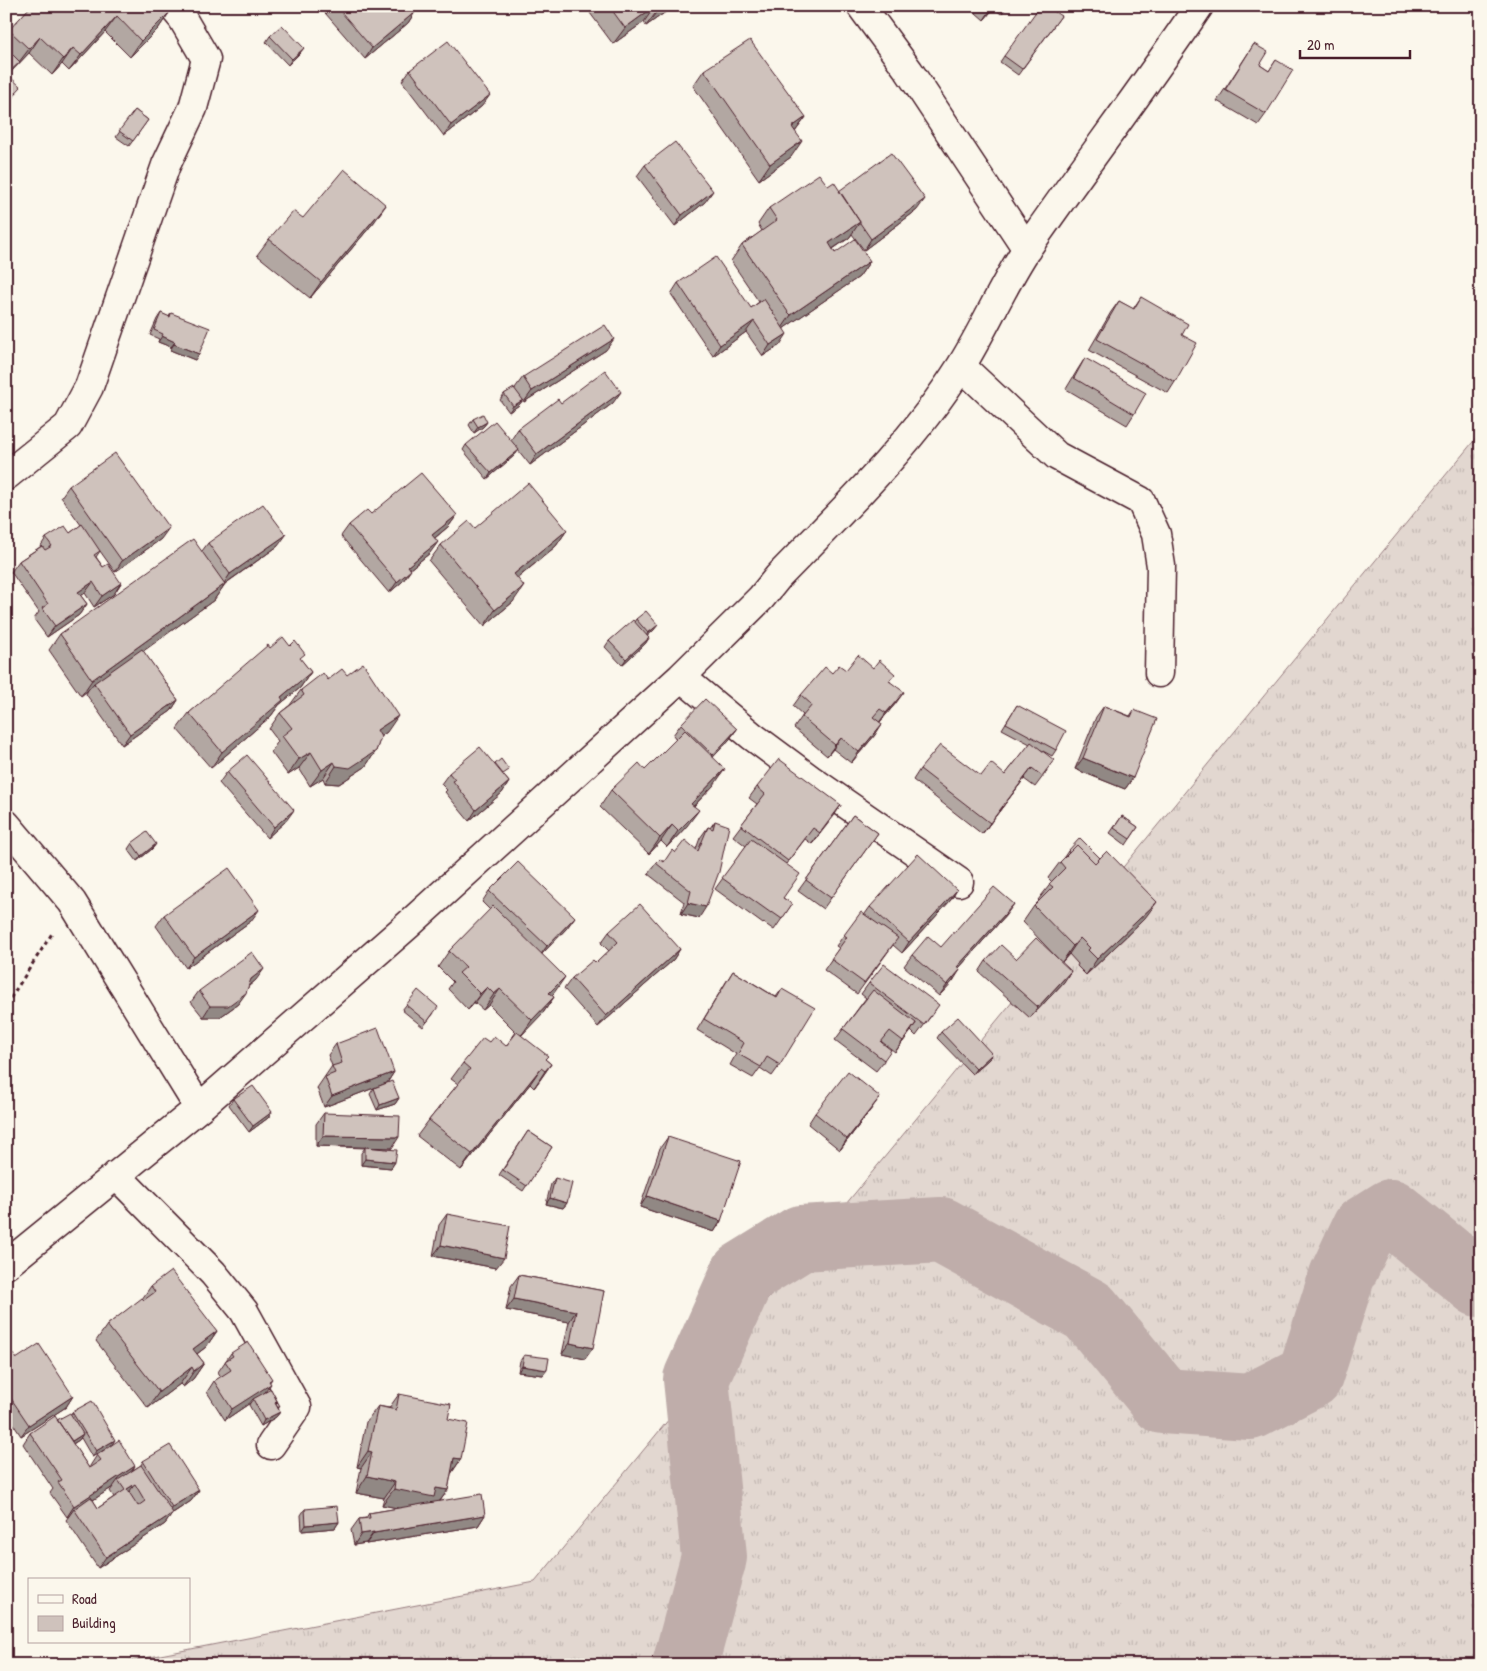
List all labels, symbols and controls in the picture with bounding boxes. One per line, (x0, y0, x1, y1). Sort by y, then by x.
scale bar (1300, 28, 1410, 60)
text: 20 m (1307, 34, 1334, 55)
legend (28, 1578, 190, 1644)
text: Road (72, 1588, 97, 1609)
text: Building (72, 1612, 116, 1633)

